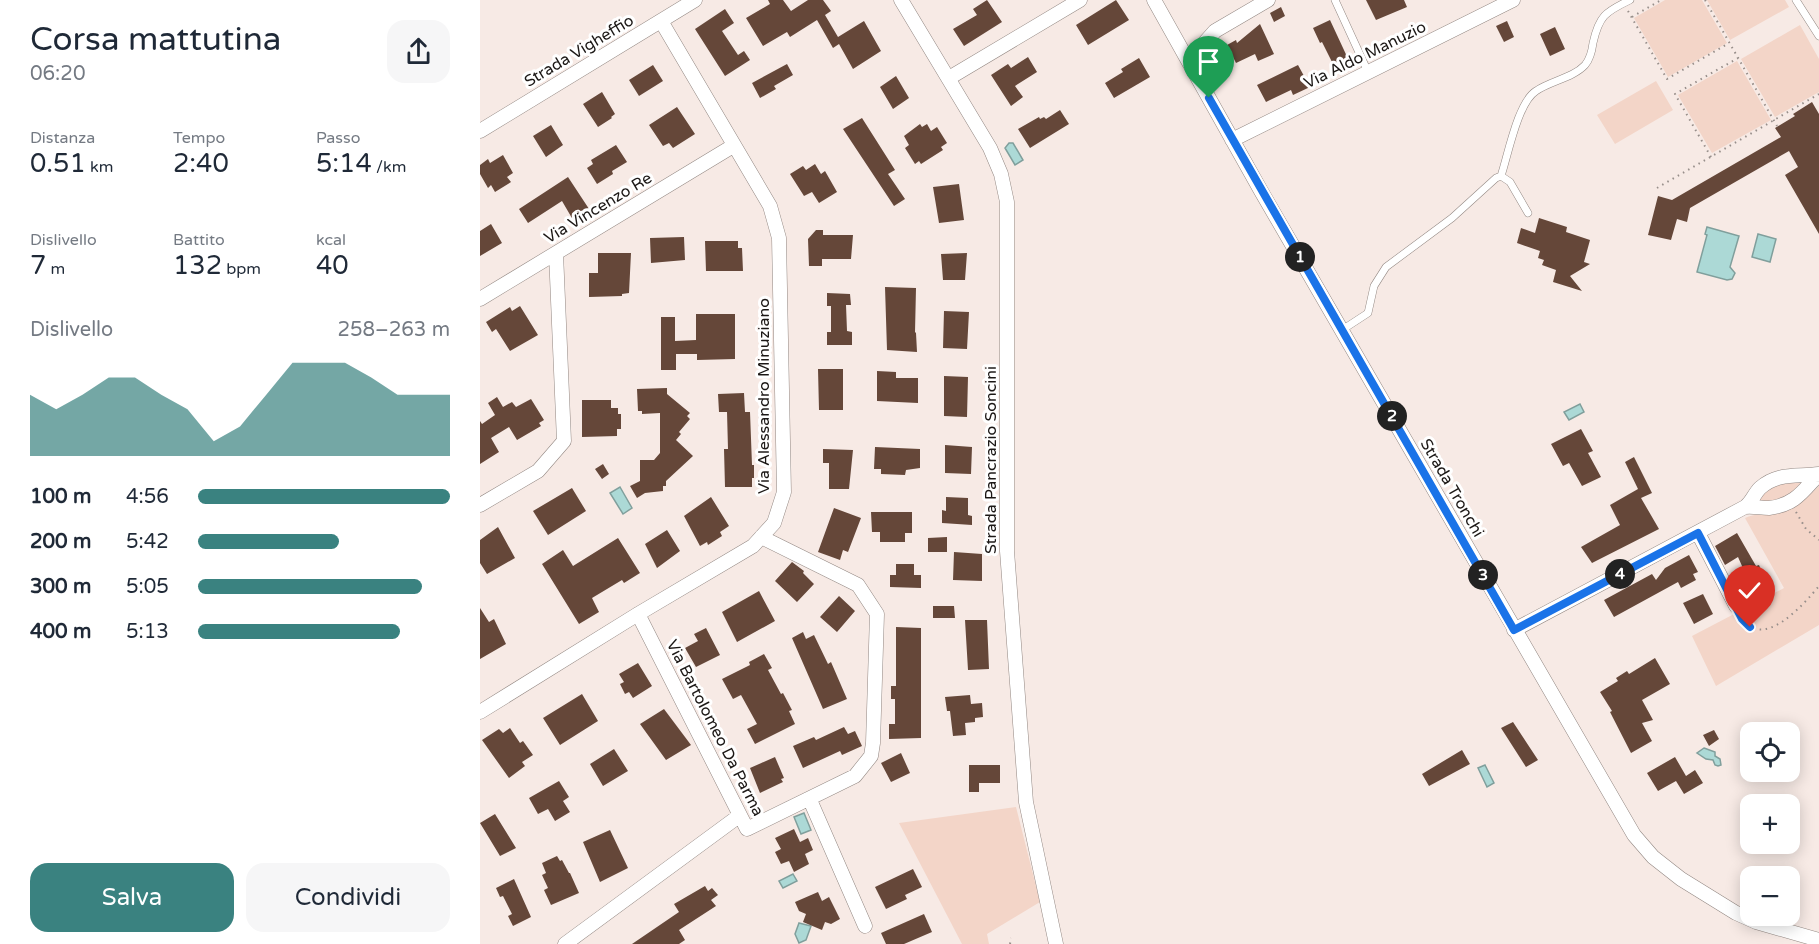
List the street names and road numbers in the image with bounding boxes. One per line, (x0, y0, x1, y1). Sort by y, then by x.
street label: Strada Vigheffio (521, 10, 637, 92)
street label: Via Aldo Manuzio (1301, 17, 1429, 93)
street label: Via Vincenzo Re (540, 168, 656, 248)
street label: Via Alessandro Minuziano (754, 298, 774, 494)
street label: Strada Pancrazio Soncini (981, 366, 1001, 554)
street label: Strada Tronchi (1416, 435, 1488, 541)
street label: Via Bartolomeo Da Parma (662, 636, 768, 820)

